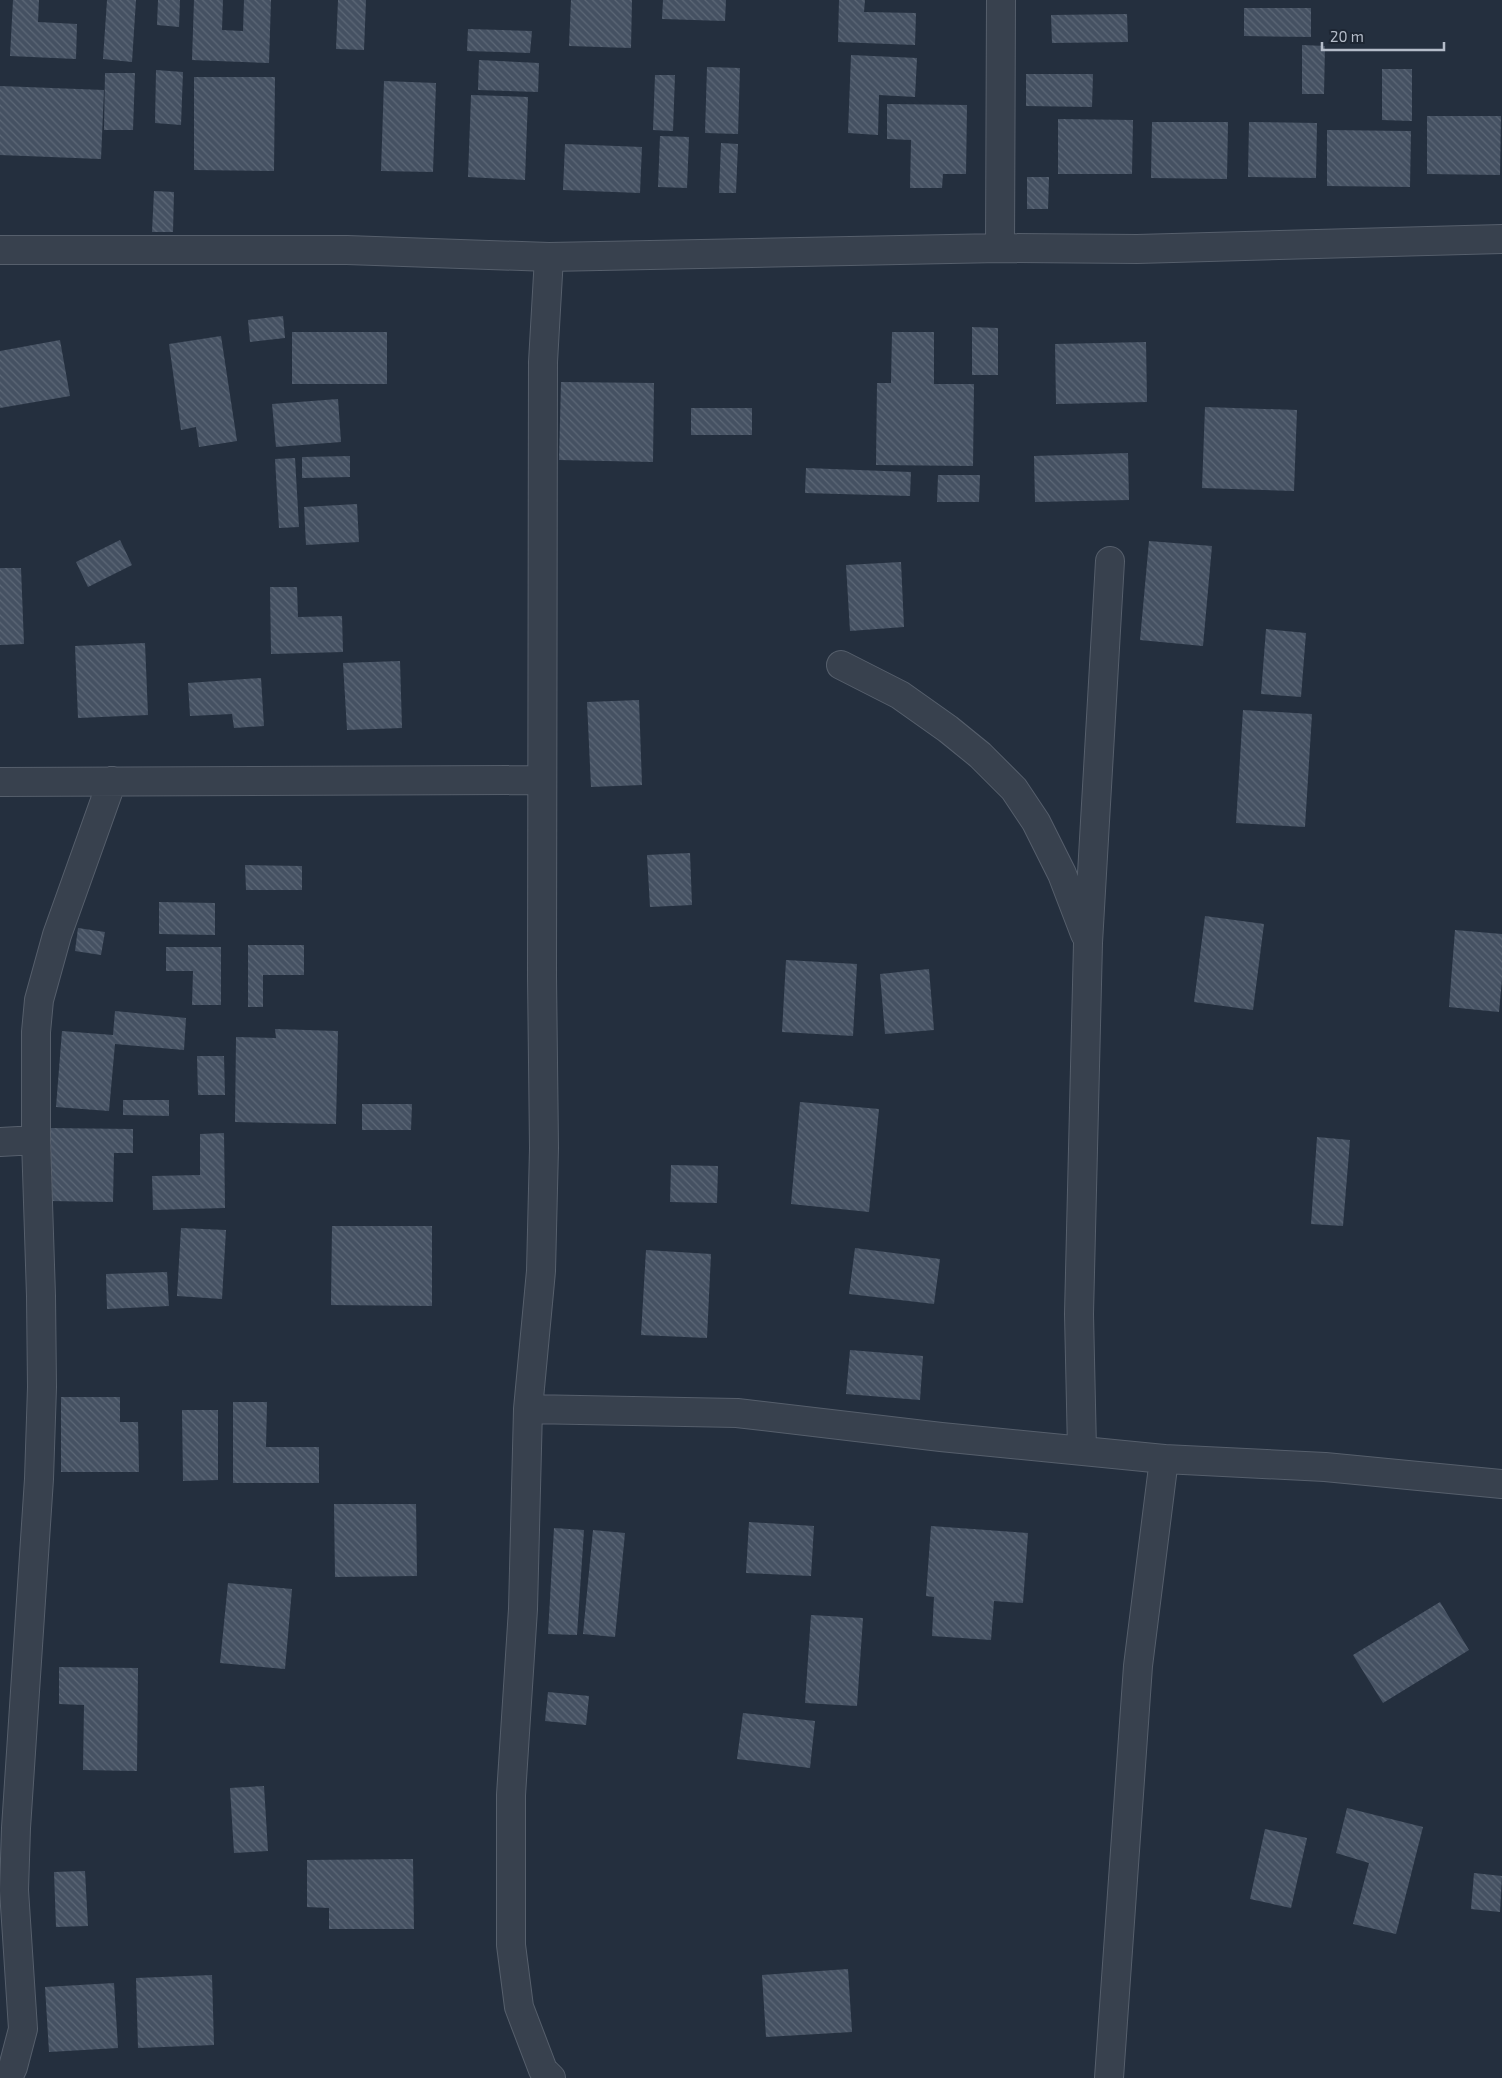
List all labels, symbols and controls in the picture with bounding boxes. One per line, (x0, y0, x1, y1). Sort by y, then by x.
scale bar (1322, 20, 1444, 52)
text: 20 m (1330, 27, 1364, 45)

